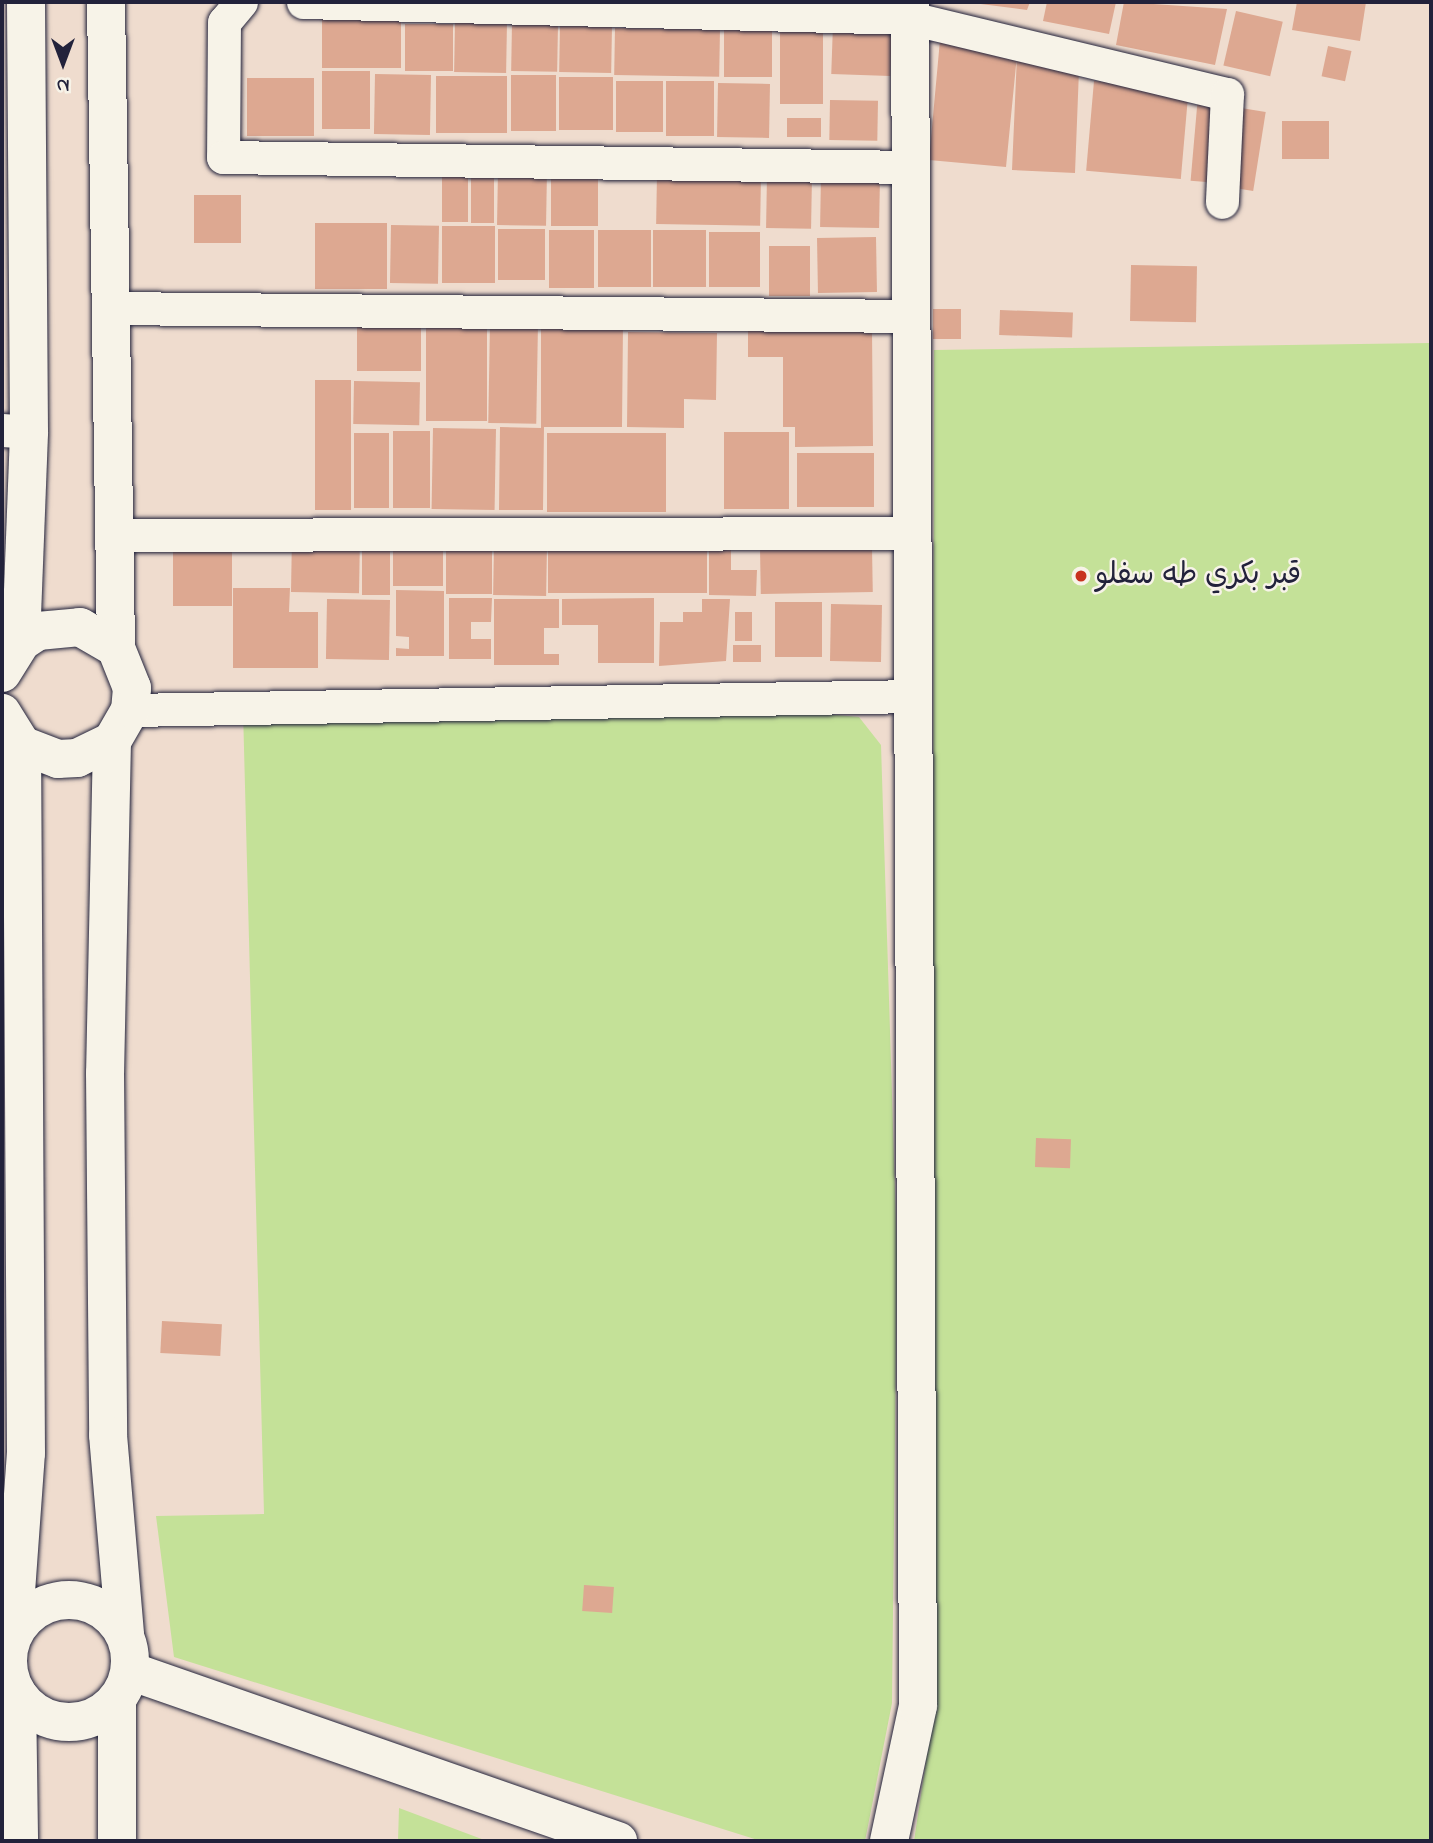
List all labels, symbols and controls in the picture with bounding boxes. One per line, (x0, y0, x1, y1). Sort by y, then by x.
north arrow (28, 28, 98, 98)
text: N (57, 71, 69, 98)
place label: قبر بكري طه سفلو (1095, 558, 1301, 594)
marker: قبر بكري طه سفلو (1073, 568, 1089, 584)

